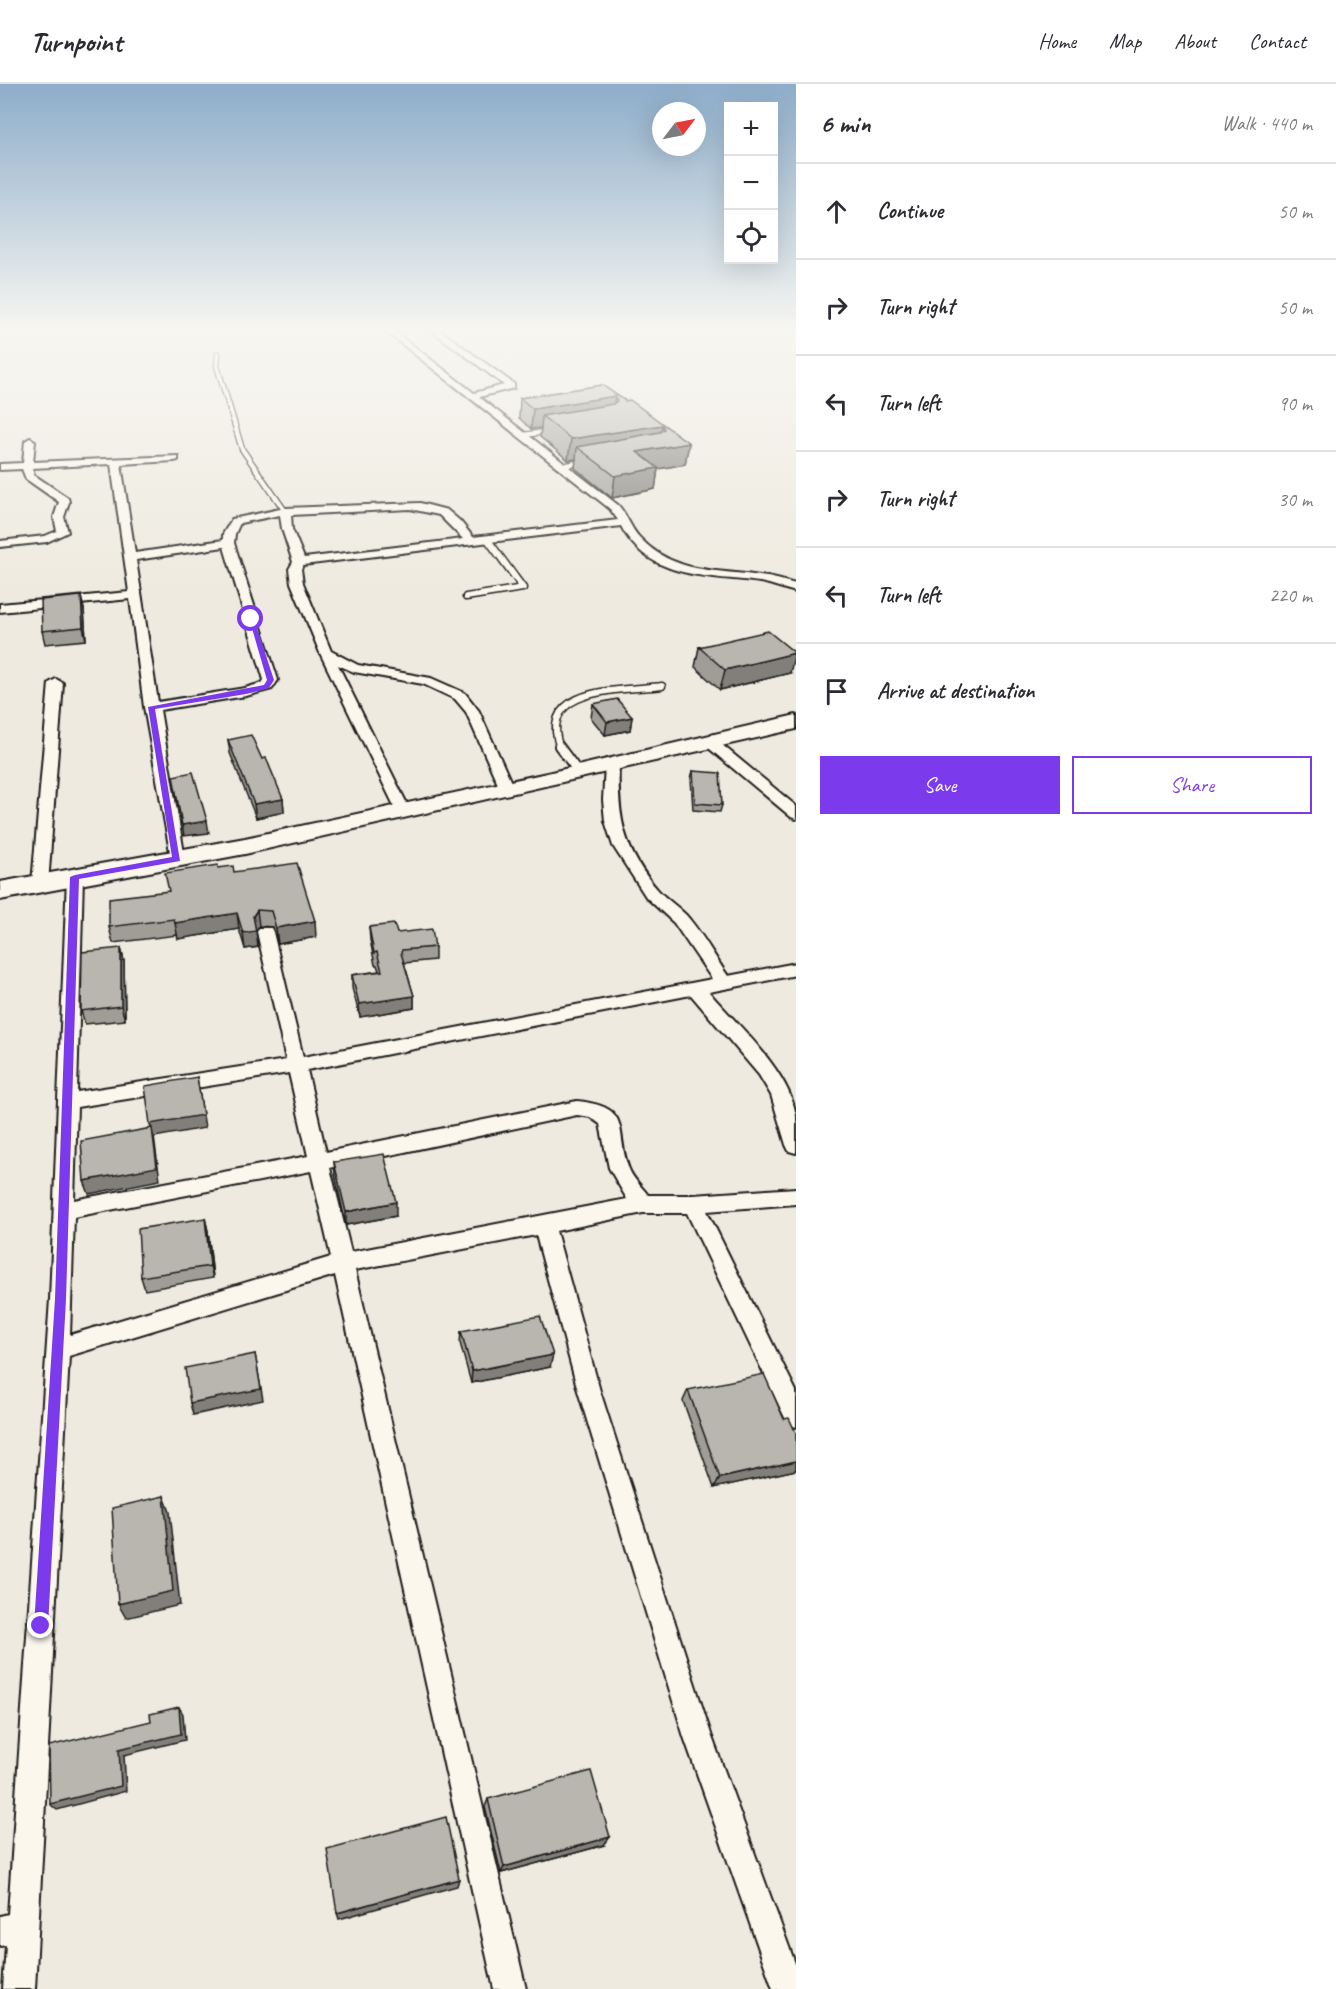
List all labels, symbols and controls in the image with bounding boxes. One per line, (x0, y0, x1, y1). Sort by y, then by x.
text: Turnpoint (30, 24, 122, 59)
text: Home (1038, 28, 1076, 54)
text: Map (1109, 28, 1141, 54)
text: About (1174, 28, 1216, 54)
text: Contact (1249, 28, 1306, 54)
north arrow (652, 102, 706, 156)
map controls (724, 102, 778, 264)
button: + (724, 102, 778, 156)
text: 6 min (820, 107, 870, 140)
text: Walk · 440 m (1222, 111, 1312, 136)
button: − (724, 156, 778, 210)
icon: ahead (820, 195, 853, 228)
text: Continue (877, 197, 943, 225)
text: 50 m (1278, 199, 1312, 224)
button: locate (724, 210, 778, 264)
icon: right (820, 291, 853, 324)
text: Turn right (877, 293, 954, 321)
text: 50 m (1278, 295, 1312, 320)
icon: left (820, 387, 853, 420)
text: Turn left (877, 389, 941, 417)
text: 90 m (1278, 391, 1312, 416)
icon: right (820, 483, 853, 516)
text: Turn right (877, 485, 954, 513)
text: 30 m (1278, 487, 1312, 512)
icon: left (820, 579, 853, 612)
text: Turn left (877, 581, 941, 609)
text: 220 m (1269, 583, 1312, 608)
route start (237, 605, 263, 631)
icon: arrive (820, 675, 853, 708)
text: Arrive at destination (877, 677, 1034, 705)
button: Save (820, 756, 1060, 814)
button: Share (1072, 756, 1312, 814)
route end (27, 1612, 53, 1638)

